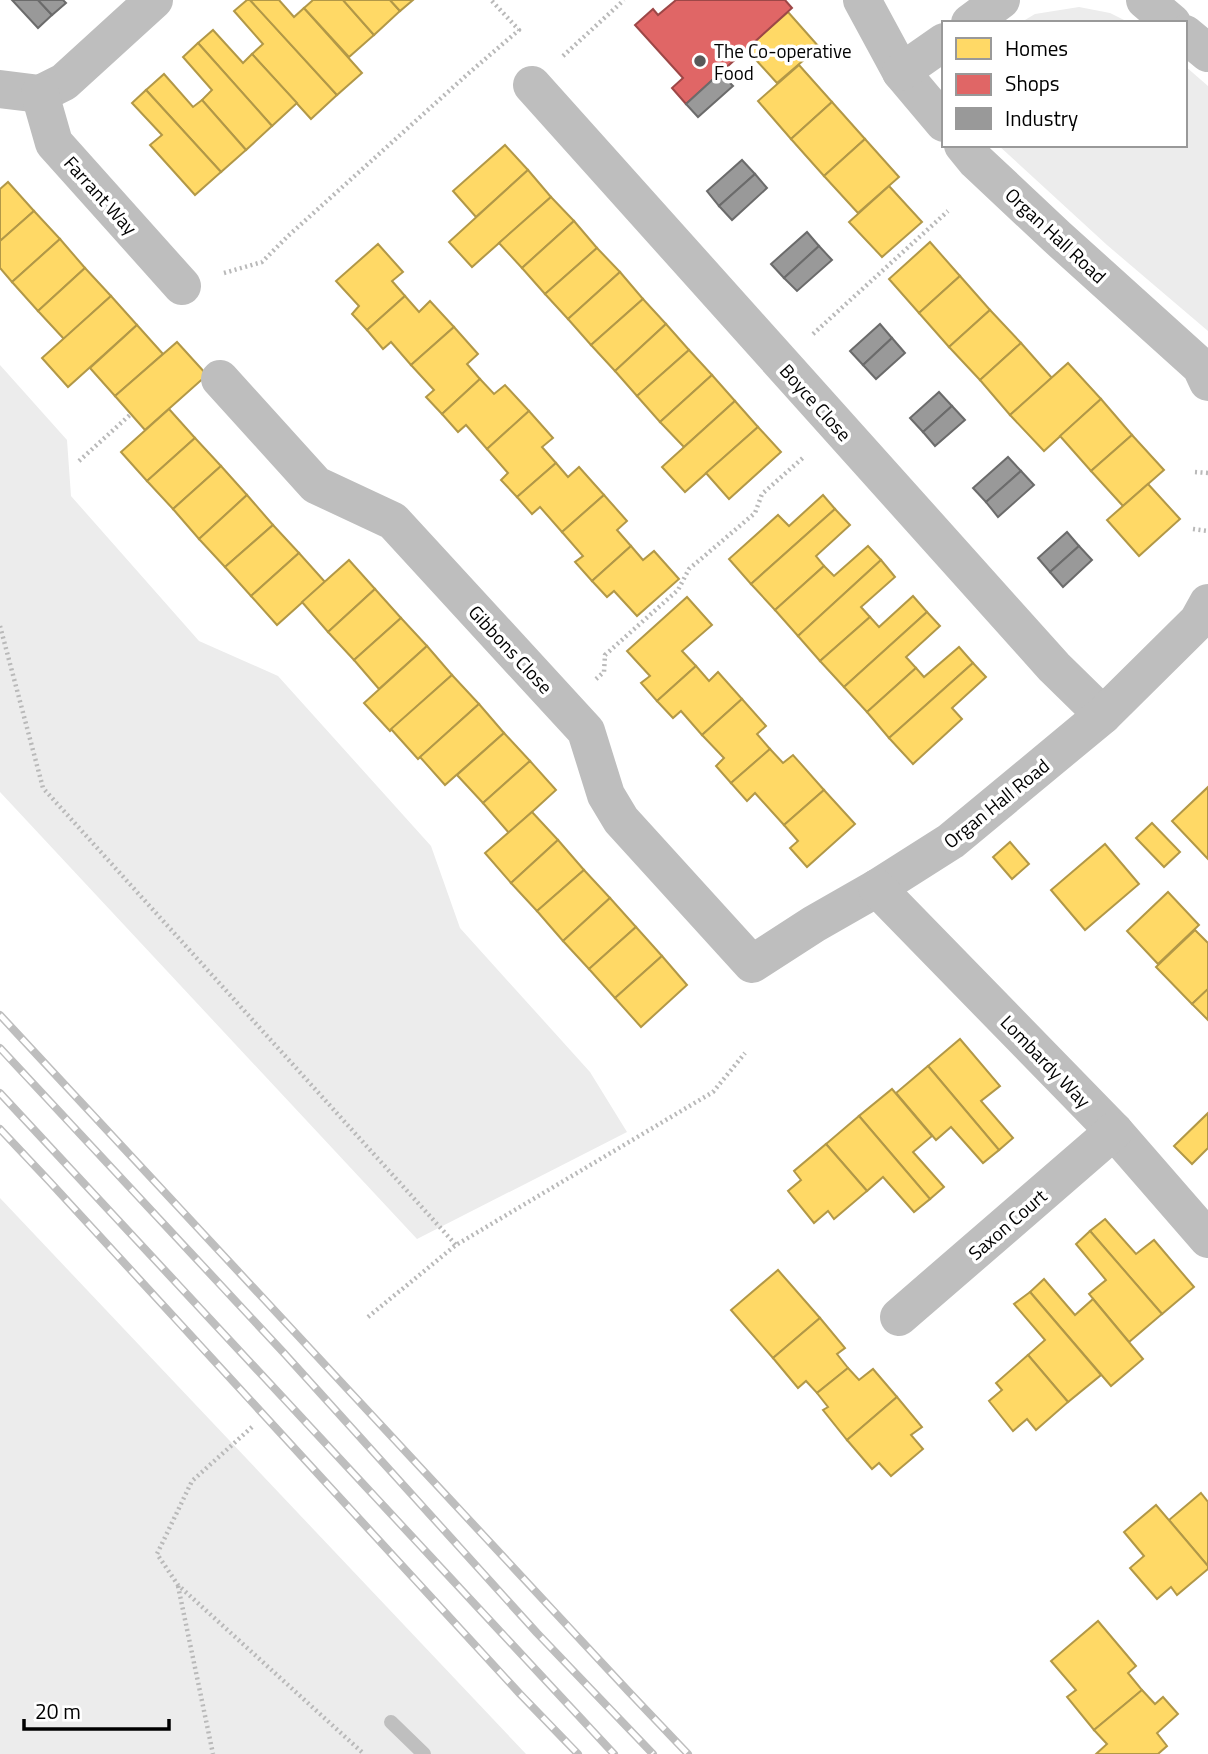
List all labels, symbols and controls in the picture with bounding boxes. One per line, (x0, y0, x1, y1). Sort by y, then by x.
legend (942, 21, 1187, 147)
text: Homes (1005, 32, 1068, 64)
place label: The Co-operative Food (714, 36, 852, 87)
marker: The Co-operative Food (692, 53, 708, 69)
text: Shops (1005, 67, 1060, 99)
text: Industry (1005, 102, 1078, 134)
street label: Farrant Way (58, 149, 144, 241)
street label: Organ Hall Road (999, 180, 1113, 290)
street label: Boyce Close (773, 357, 859, 447)
street label: Gibbons Close (462, 598, 560, 700)
street label: Organ Hall Road (937, 751, 1055, 855)
street label: Lombardy Way (994, 1008, 1098, 1114)
street label: Saxon Court (961, 1181, 1053, 1266)
scale bar (24, 1688, 170, 1732)
text: 20 m (35, 1695, 81, 1727)

